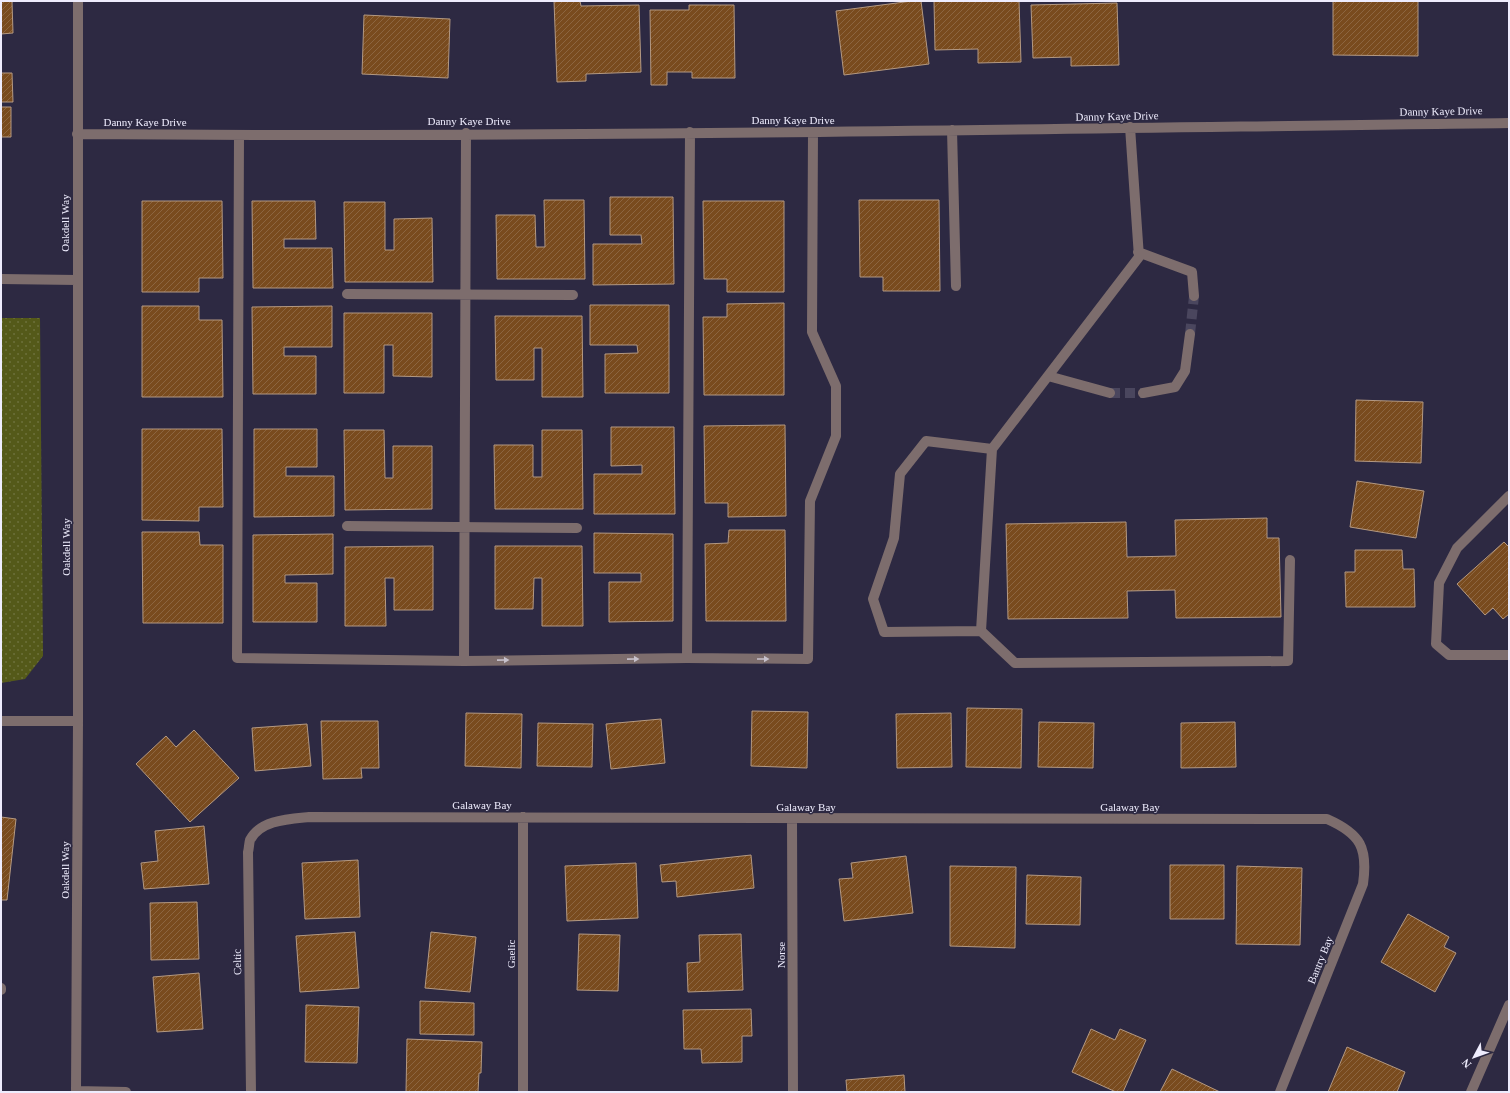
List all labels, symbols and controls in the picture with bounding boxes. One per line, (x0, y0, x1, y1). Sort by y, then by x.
street label: Danny Kaye Drive (1399, 104, 1483, 118)
street label: Danny Kaye Drive (1075, 109, 1159, 123)
street label: Danny Kaye Drive (751, 114, 835, 126)
street label: Danny Kaye Drive (427, 115, 511, 127)
street label: Danny Kaye Drive (103, 116, 187, 128)
street label: Oakdell Way (59, 194, 71, 252)
street label: Oakdell Way (60, 518, 72, 576)
one-way arrow (627, 656, 640, 662)
one-way arrow (757, 656, 770, 662)
one-way arrow (497, 657, 510, 663)
street label: Galaway Bay (452, 799, 512, 811)
street label: Galaway Bay (776, 801, 836, 813)
street label: Galaway Bay (1100, 801, 1160, 813)
street label: Oakdell Way (59, 841, 71, 899)
street label: Bantry Bay (1305, 934, 1335, 986)
street label: Gaelic (505, 940, 517, 968)
street label: Norse (775, 942, 787, 968)
street label: Celtic (231, 949, 243, 975)
north arrow (1454, 1037, 1494, 1077)
text: N (1459, 1057, 1474, 1070)

